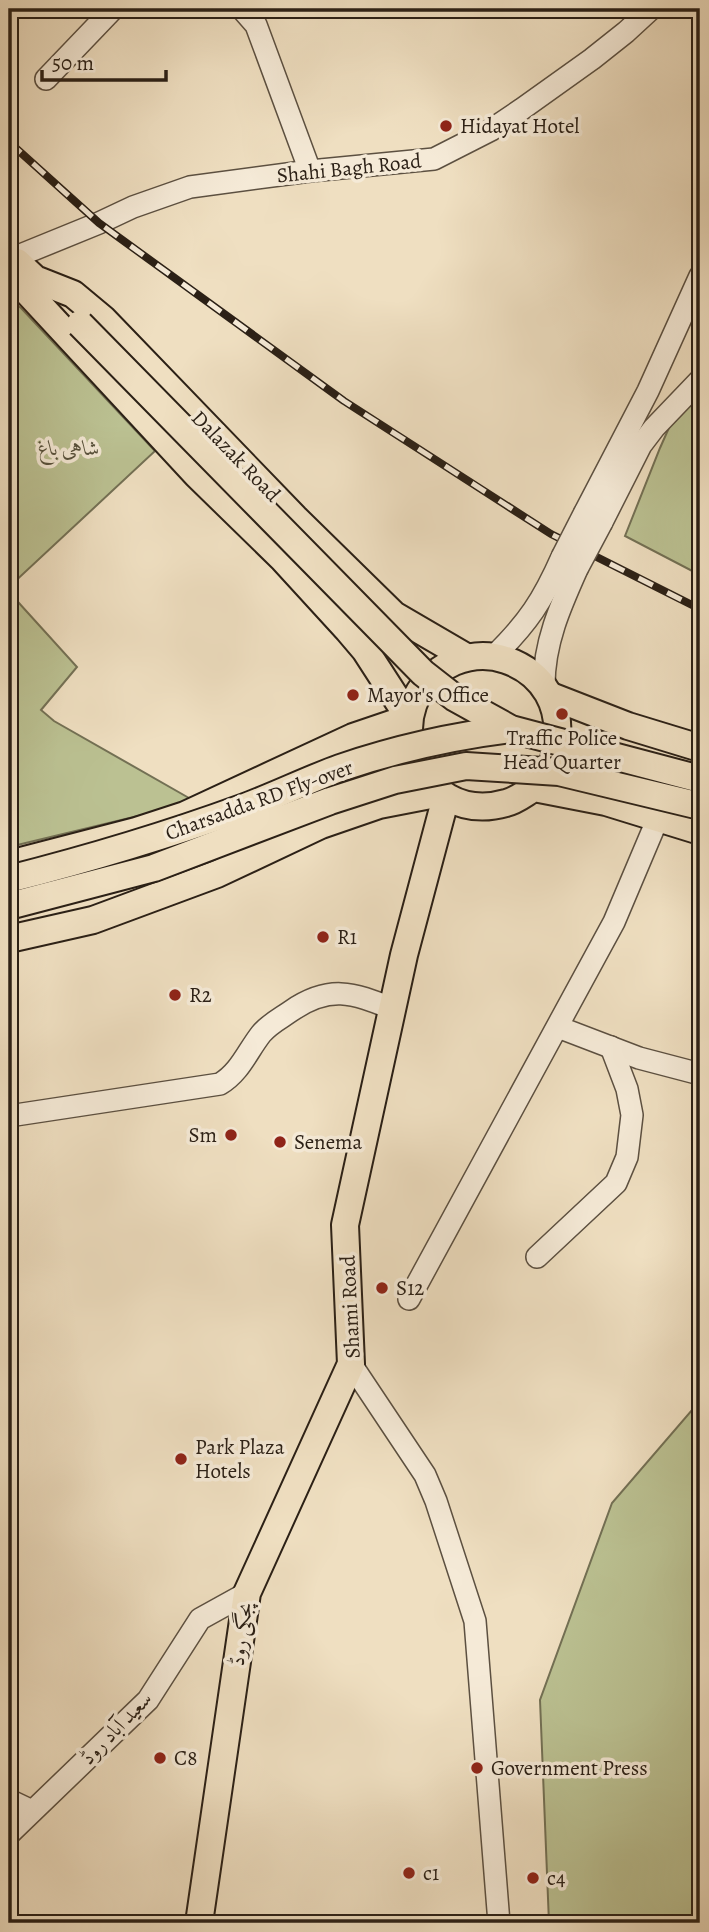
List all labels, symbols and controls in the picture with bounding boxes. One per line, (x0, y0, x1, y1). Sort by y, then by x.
scale bar (42, 38, 166, 82)
text: 50 m (52, 49, 94, 77)
place label: Hidayat Hotel (460, 112, 579, 140)
marker: Hidayat Hotel (438, 118, 454, 134)
street label: Shahi Bagh Road (275, 146, 423, 190)
street label: Dalazak Road (185, 404, 287, 508)
park label: شاہی باغ (38, 434, 100, 466)
place label: Mayor's Office (367, 681, 489, 709)
marker: Mayor's Office (345, 687, 361, 703)
marker: Traffic Police Head Quarter (554, 706, 570, 722)
place label: Traffic Police Head Quarter (503, 724, 621, 776)
street label: Charsadda RD Fly-over (161, 753, 357, 847)
place label: R1 (337, 923, 357, 951)
marker: R1 (315, 929, 331, 945)
place label: R2 (189, 981, 212, 1009)
marker: R2 (167, 987, 183, 1003)
place label: Sm (189, 1121, 217, 1149)
marker: Sm (223, 1127, 239, 1143)
place label: Senema (294, 1128, 363, 1156)
marker: Senema (272, 1134, 288, 1150)
street label: Shami Road (333, 1254, 367, 1359)
place label: S12 (396, 1274, 424, 1302)
marker: S12 (374, 1280, 390, 1296)
place label: Park Plaza Hotels (195, 1433, 285, 1485)
marker: Park Plaza Hotels (173, 1451, 189, 1467)
street label: پجگی روڈ (223, 1600, 259, 1668)
street label: سعید آباد روڈ (74, 1685, 158, 1771)
place label: C8 (174, 1744, 197, 1772)
marker: C8 (152, 1750, 168, 1766)
place label: Government Press (491, 1754, 648, 1782)
marker: Government Press (469, 1760, 485, 1776)
place label: c1 (423, 1859, 439, 1887)
place label: c4 (547, 1864, 565, 1892)
marker: c1 (401, 1865, 417, 1881)
marker: c4 (525, 1870, 541, 1886)

